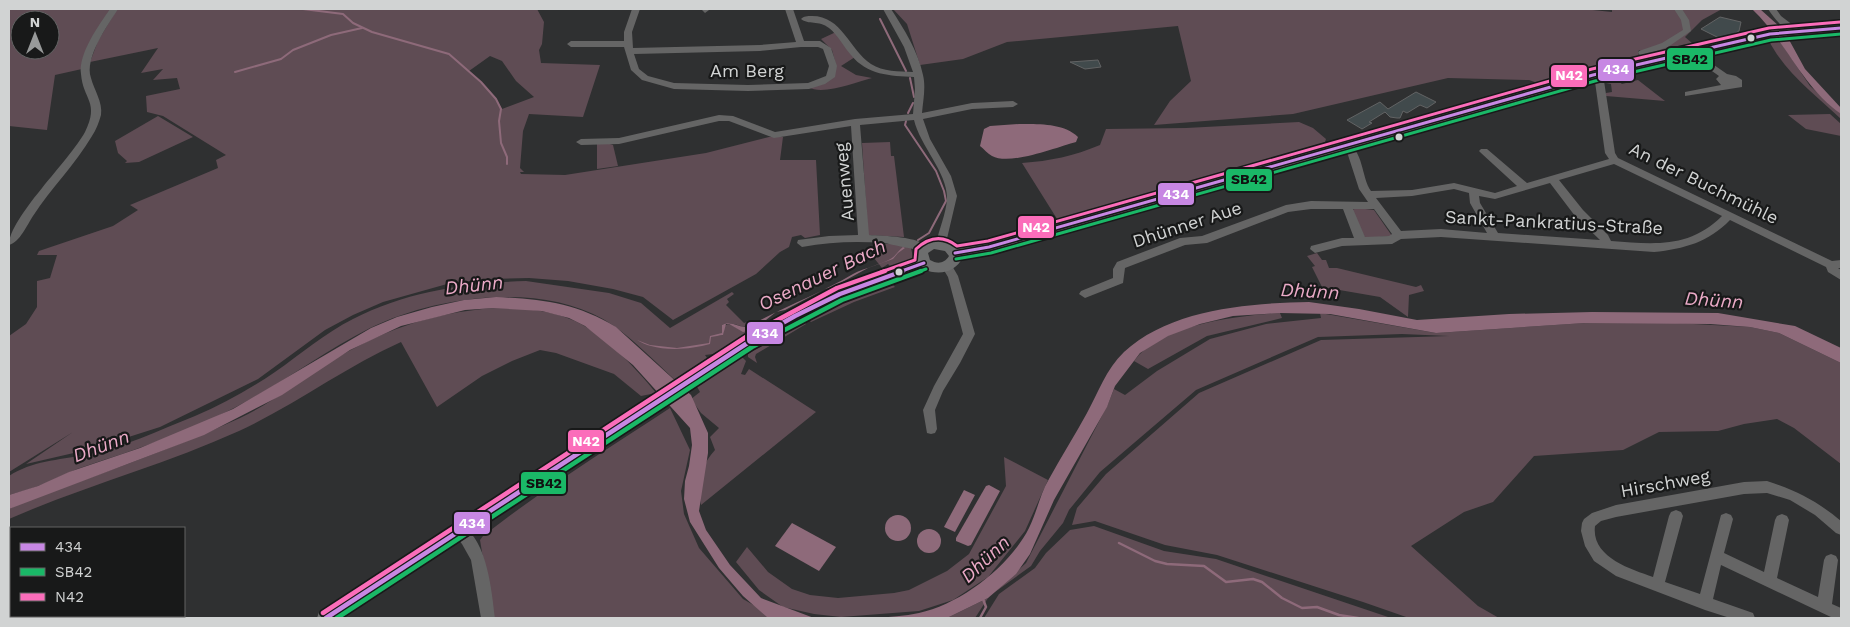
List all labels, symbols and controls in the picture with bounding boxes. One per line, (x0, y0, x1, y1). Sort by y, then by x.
north arrow (10, 10, 60, 60)
text: N (30, 14, 40, 30)
unlabelled marker (1746, 33, 1756, 43)
line badge: SB42 (1666, 47, 1714, 71)
text: SB42 (1672, 51, 1708, 67)
line badge: 434 (1597, 58, 1635, 82)
street label: Am Berg (710, 60, 784, 81)
text: 434 (1603, 61, 1629, 77)
line badge: N42 (1550, 64, 1588, 88)
text: N42 (1555, 67, 1583, 83)
unlabelled marker (1394, 132, 1404, 142)
street label: An der Buchmühle (1626, 138, 1782, 228)
street label: Auenweg (830, 141, 858, 222)
line badge: SB42 (1225, 168, 1273, 192)
text: SB42 (1231, 171, 1267, 187)
line badge: 434 (1157, 182, 1195, 206)
text: 434 (1163, 186, 1189, 202)
street label: Dhünner Aue (1130, 196, 1244, 252)
street label: Sankt-Pankratius-Straße (1444, 206, 1664, 238)
line badge: N42 (1017, 215, 1055, 239)
text: N42 (1022, 219, 1050, 235)
water label: Osenauer Bach (755, 234, 889, 316)
unlabelled marker (894, 267, 904, 277)
water label: Dhünn (444, 270, 504, 300)
water label: Dhünn (1280, 278, 1340, 304)
water label: Dhünn (1684, 286, 1744, 314)
line badge: 434 (746, 321, 784, 345)
text: 434 (752, 325, 778, 341)
water label: Dhünn (69, 425, 133, 467)
line badge: N42 (567, 429, 605, 453)
text: N42 (572, 433, 600, 449)
street label: Hirschweg (1619, 465, 1712, 501)
line badge: SB42 (520, 471, 567, 495)
text: SB42 (526, 475, 562, 491)
line badge: 434 (453, 511, 491, 535)
text: 434 (459, 515, 485, 531)
legend (10, 527, 185, 617)
water label: Dhünn (956, 531, 1014, 587)
text: 434 (55, 538, 82, 556)
text: SB42 (55, 563, 92, 581)
text: N42 (55, 588, 84, 606)

